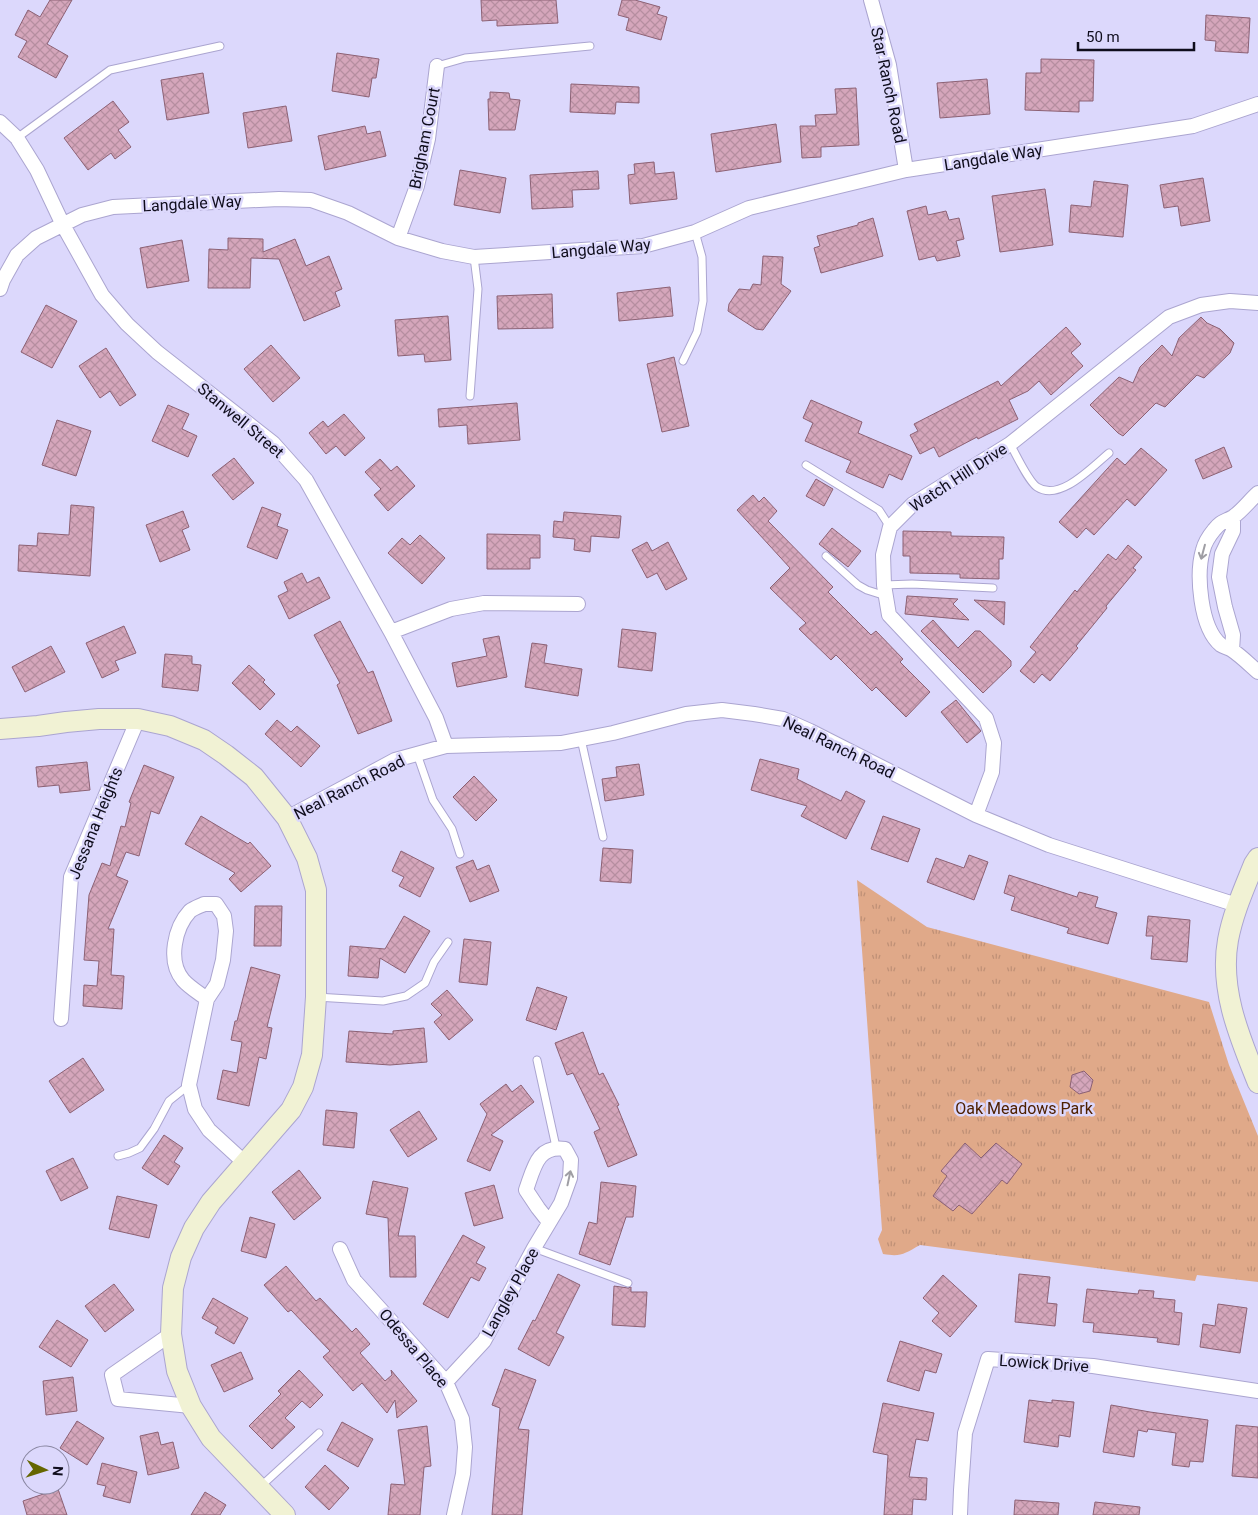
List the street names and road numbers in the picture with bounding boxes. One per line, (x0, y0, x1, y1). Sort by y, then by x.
street label: Star Ranch Road (867, 25, 910, 145)
street label: Brigham Court (405, 86, 444, 191)
street label: Langdale Way (943, 140, 1044, 175)
street label: Langdale Way (142, 191, 243, 216)
street label: Langdale Way (551, 235, 652, 262)
street label: Stanwell Street (194, 379, 288, 462)
street label: Watch Hill Drive (906, 439, 1010, 516)
street label: Neal Ranch Road (780, 712, 898, 783)
street label: Neal Ranch Road (291, 751, 408, 824)
street label: Jessana Heights (64, 764, 127, 882)
street label: Langley Place (478, 1245, 543, 1340)
street label: Odessa Place (375, 1305, 452, 1392)
street label: Lowick Drive (998, 1351, 1090, 1376)

